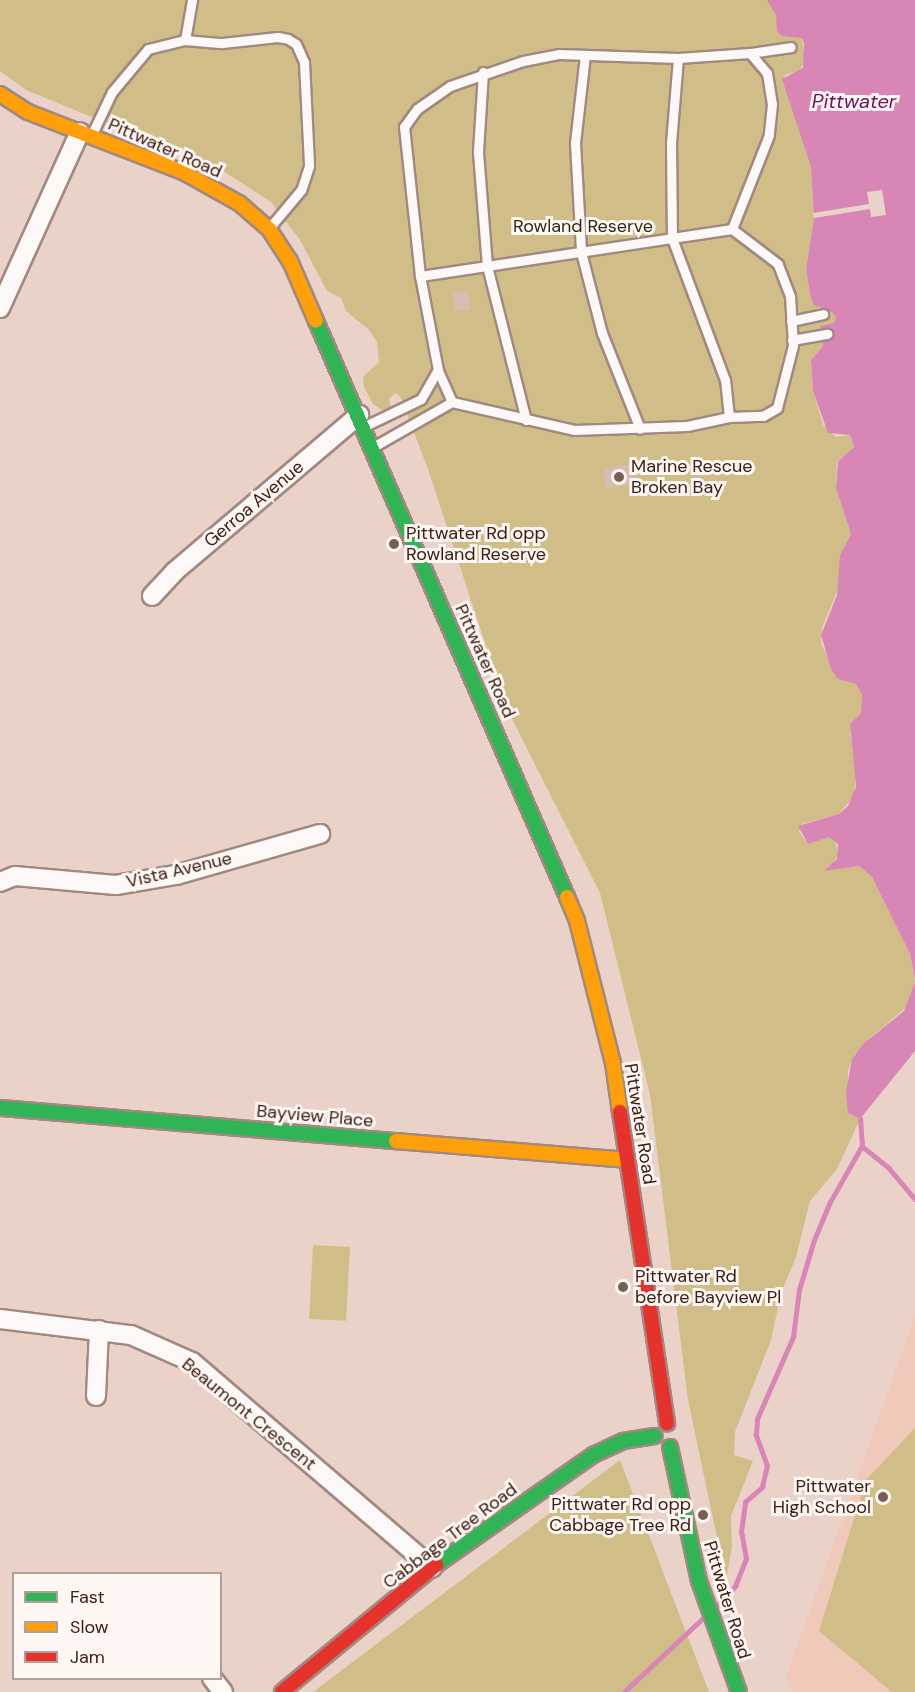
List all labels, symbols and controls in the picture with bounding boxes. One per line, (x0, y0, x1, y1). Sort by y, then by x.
water label: Pittwater (812, 89, 896, 113)
street label: Pittwater Road (105, 113, 225, 183)
park label: Rowland Reserve (513, 215, 653, 237)
street label: Gerroa Avenue (200, 456, 308, 552)
place label: Marine Rescue Broken Bay (631, 456, 752, 498)
marker: Marine Rescue Broken Bay (612, 470, 626, 484)
place label: Pittwater Rd opp Rowland Reserve (406, 523, 546, 566)
marker: Pittwater Rd opp Rowland Reserve (387, 537, 401, 551)
street label: Pittwater Road (450, 601, 520, 721)
street label: Vista Avenue (124, 847, 234, 893)
street label: Pittwater Road (620, 1062, 660, 1186)
street label: Bayview Place (256, 1100, 374, 1132)
place label: Pittwater Rd before Bayview Pl (635, 1266, 781, 1308)
marker: Pittwater Rd before Bayview Pl (616, 1280, 630, 1294)
street label: Beaumont Crescent (178, 1353, 320, 1475)
place label: Pittwater High School (773, 1476, 871, 1518)
street label: Cabbage Tree Road (379, 1479, 521, 1593)
marker: Pittwater High School (876, 1490, 890, 1504)
place label: Pittwater Rd opp Cabbage Tree Rd (549, 1494, 691, 1537)
marker: Pittwater Rd opp Cabbage Tree Rd (696, 1508, 710, 1522)
street label: Pittwater Road (699, 1538, 755, 1662)
legend (12, 1572, 222, 1680)
text: Fast (70, 1585, 105, 1609)
text: Slow (70, 1615, 109, 1639)
text: Jam (70, 1645, 105, 1669)

